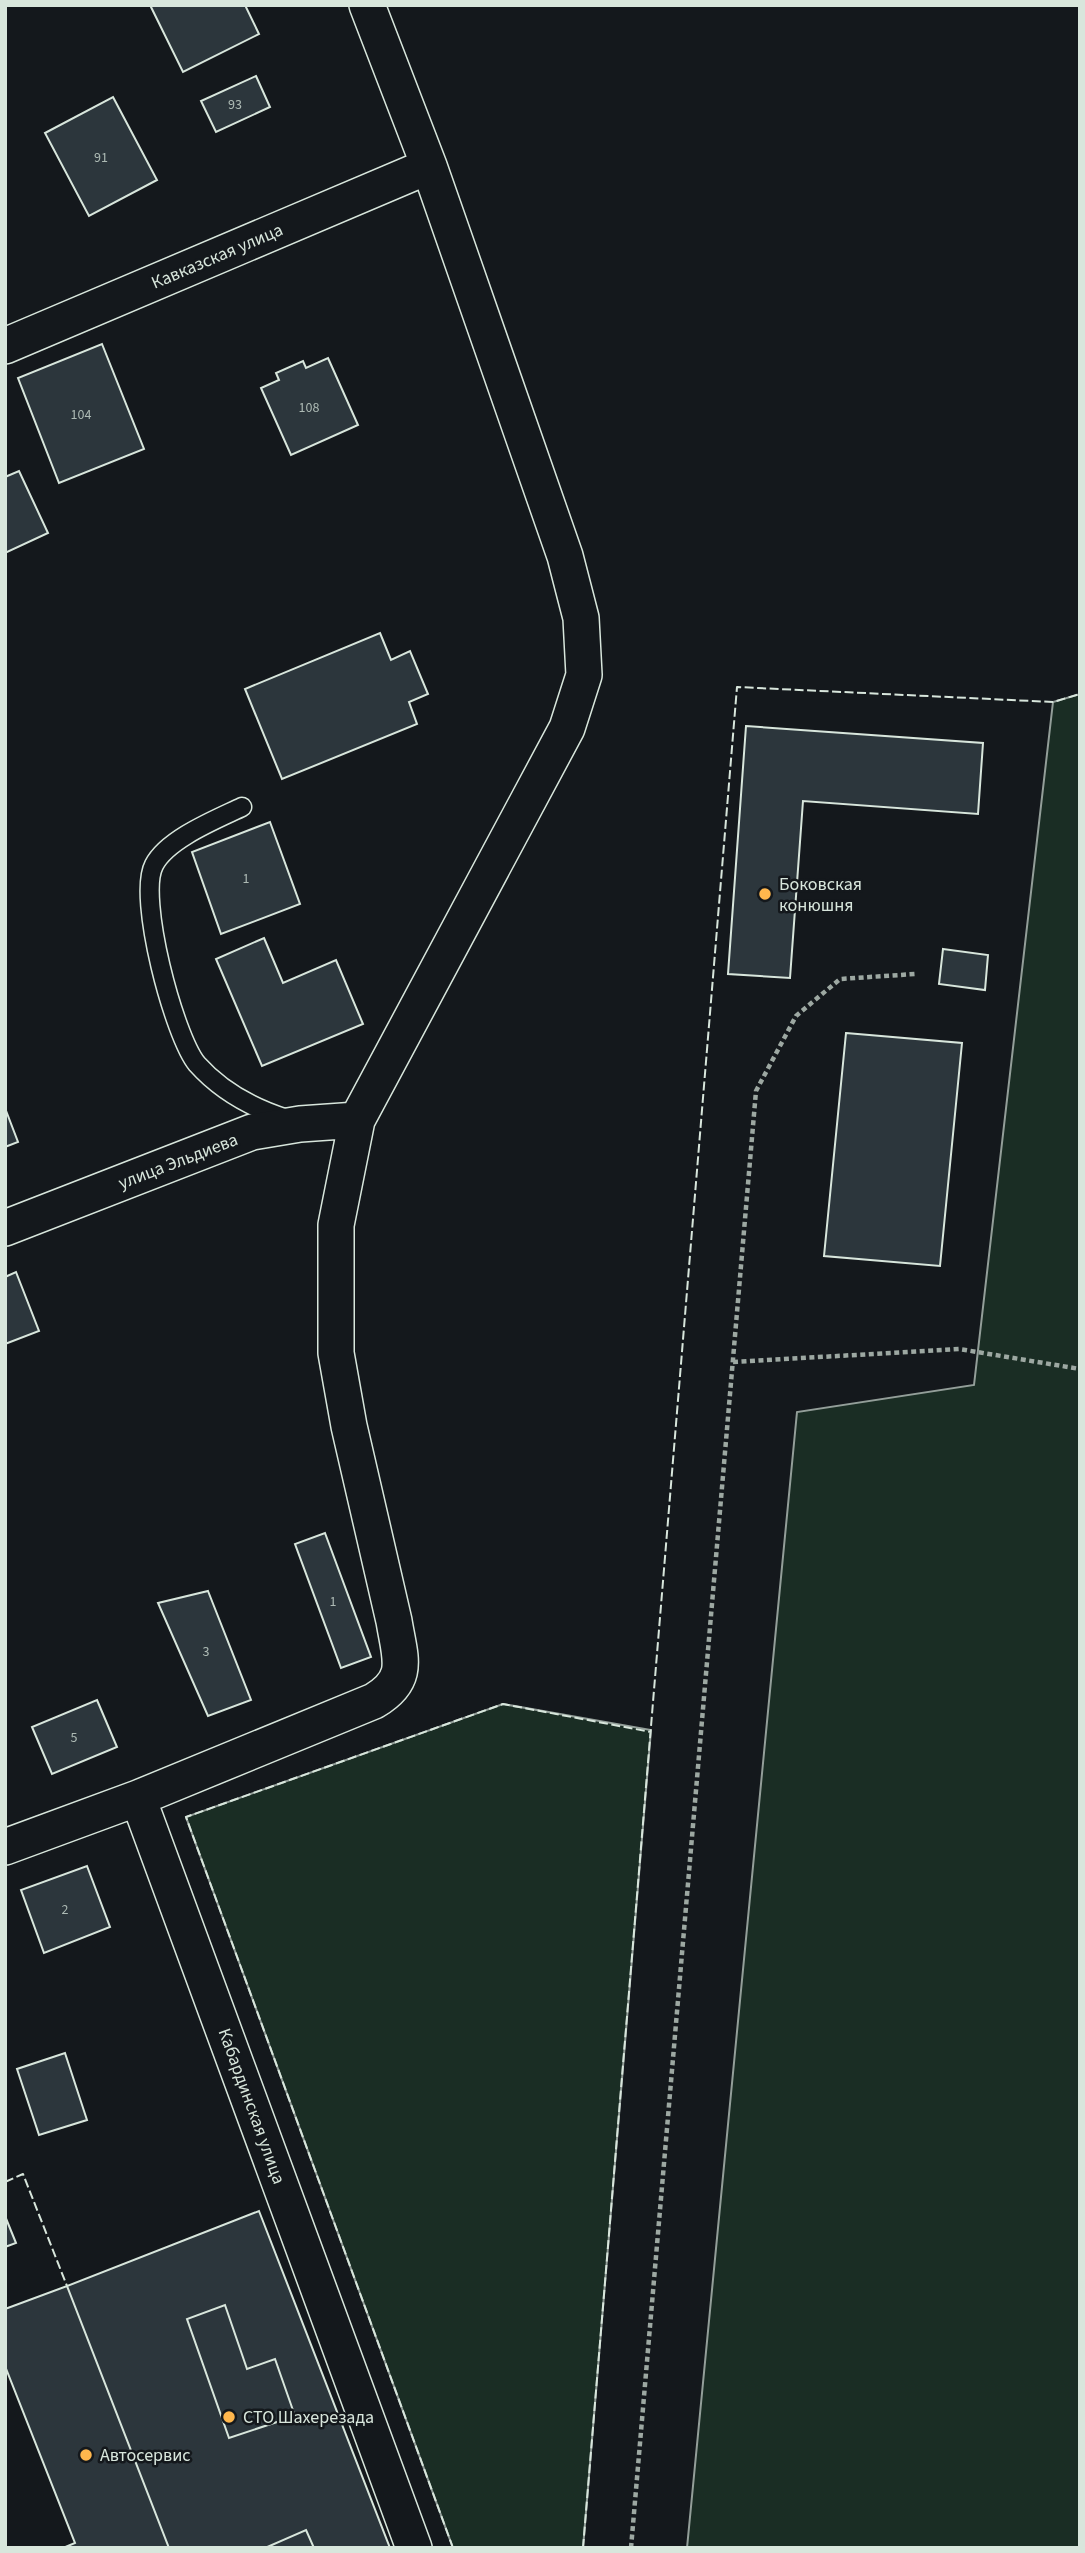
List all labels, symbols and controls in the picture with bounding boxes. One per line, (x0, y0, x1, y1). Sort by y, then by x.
house number: 93 (228, 95, 242, 115)
house number: 91 (94, 148, 108, 168)
street label: Кавказская улица (148, 217, 287, 295)
house number: 108 (299, 398, 319, 418)
house number: 104 (71, 405, 91, 425)
house number: 1 (243, 869, 250, 889)
place label: Боковская конюшня (779, 872, 862, 918)
marker: Боковская конюшня (757, 886, 773, 902)
street label: улица Эльдиева (115, 1127, 242, 1196)
house number: 1 (330, 1592, 337, 1612)
house number: 3 (203, 1642, 210, 1662)
house number: 5 (71, 1728, 78, 1748)
house number: 2 (62, 1900, 69, 1920)
street label: Кабардинская улица (212, 2025, 291, 2188)
place label: СТО Шахерезада (243, 2405, 374, 2430)
marker: СТО Шахерезада (221, 2409, 237, 2425)
place label: Автосервис (100, 2443, 191, 2468)
marker: Автосервис (78, 2447, 94, 2463)

